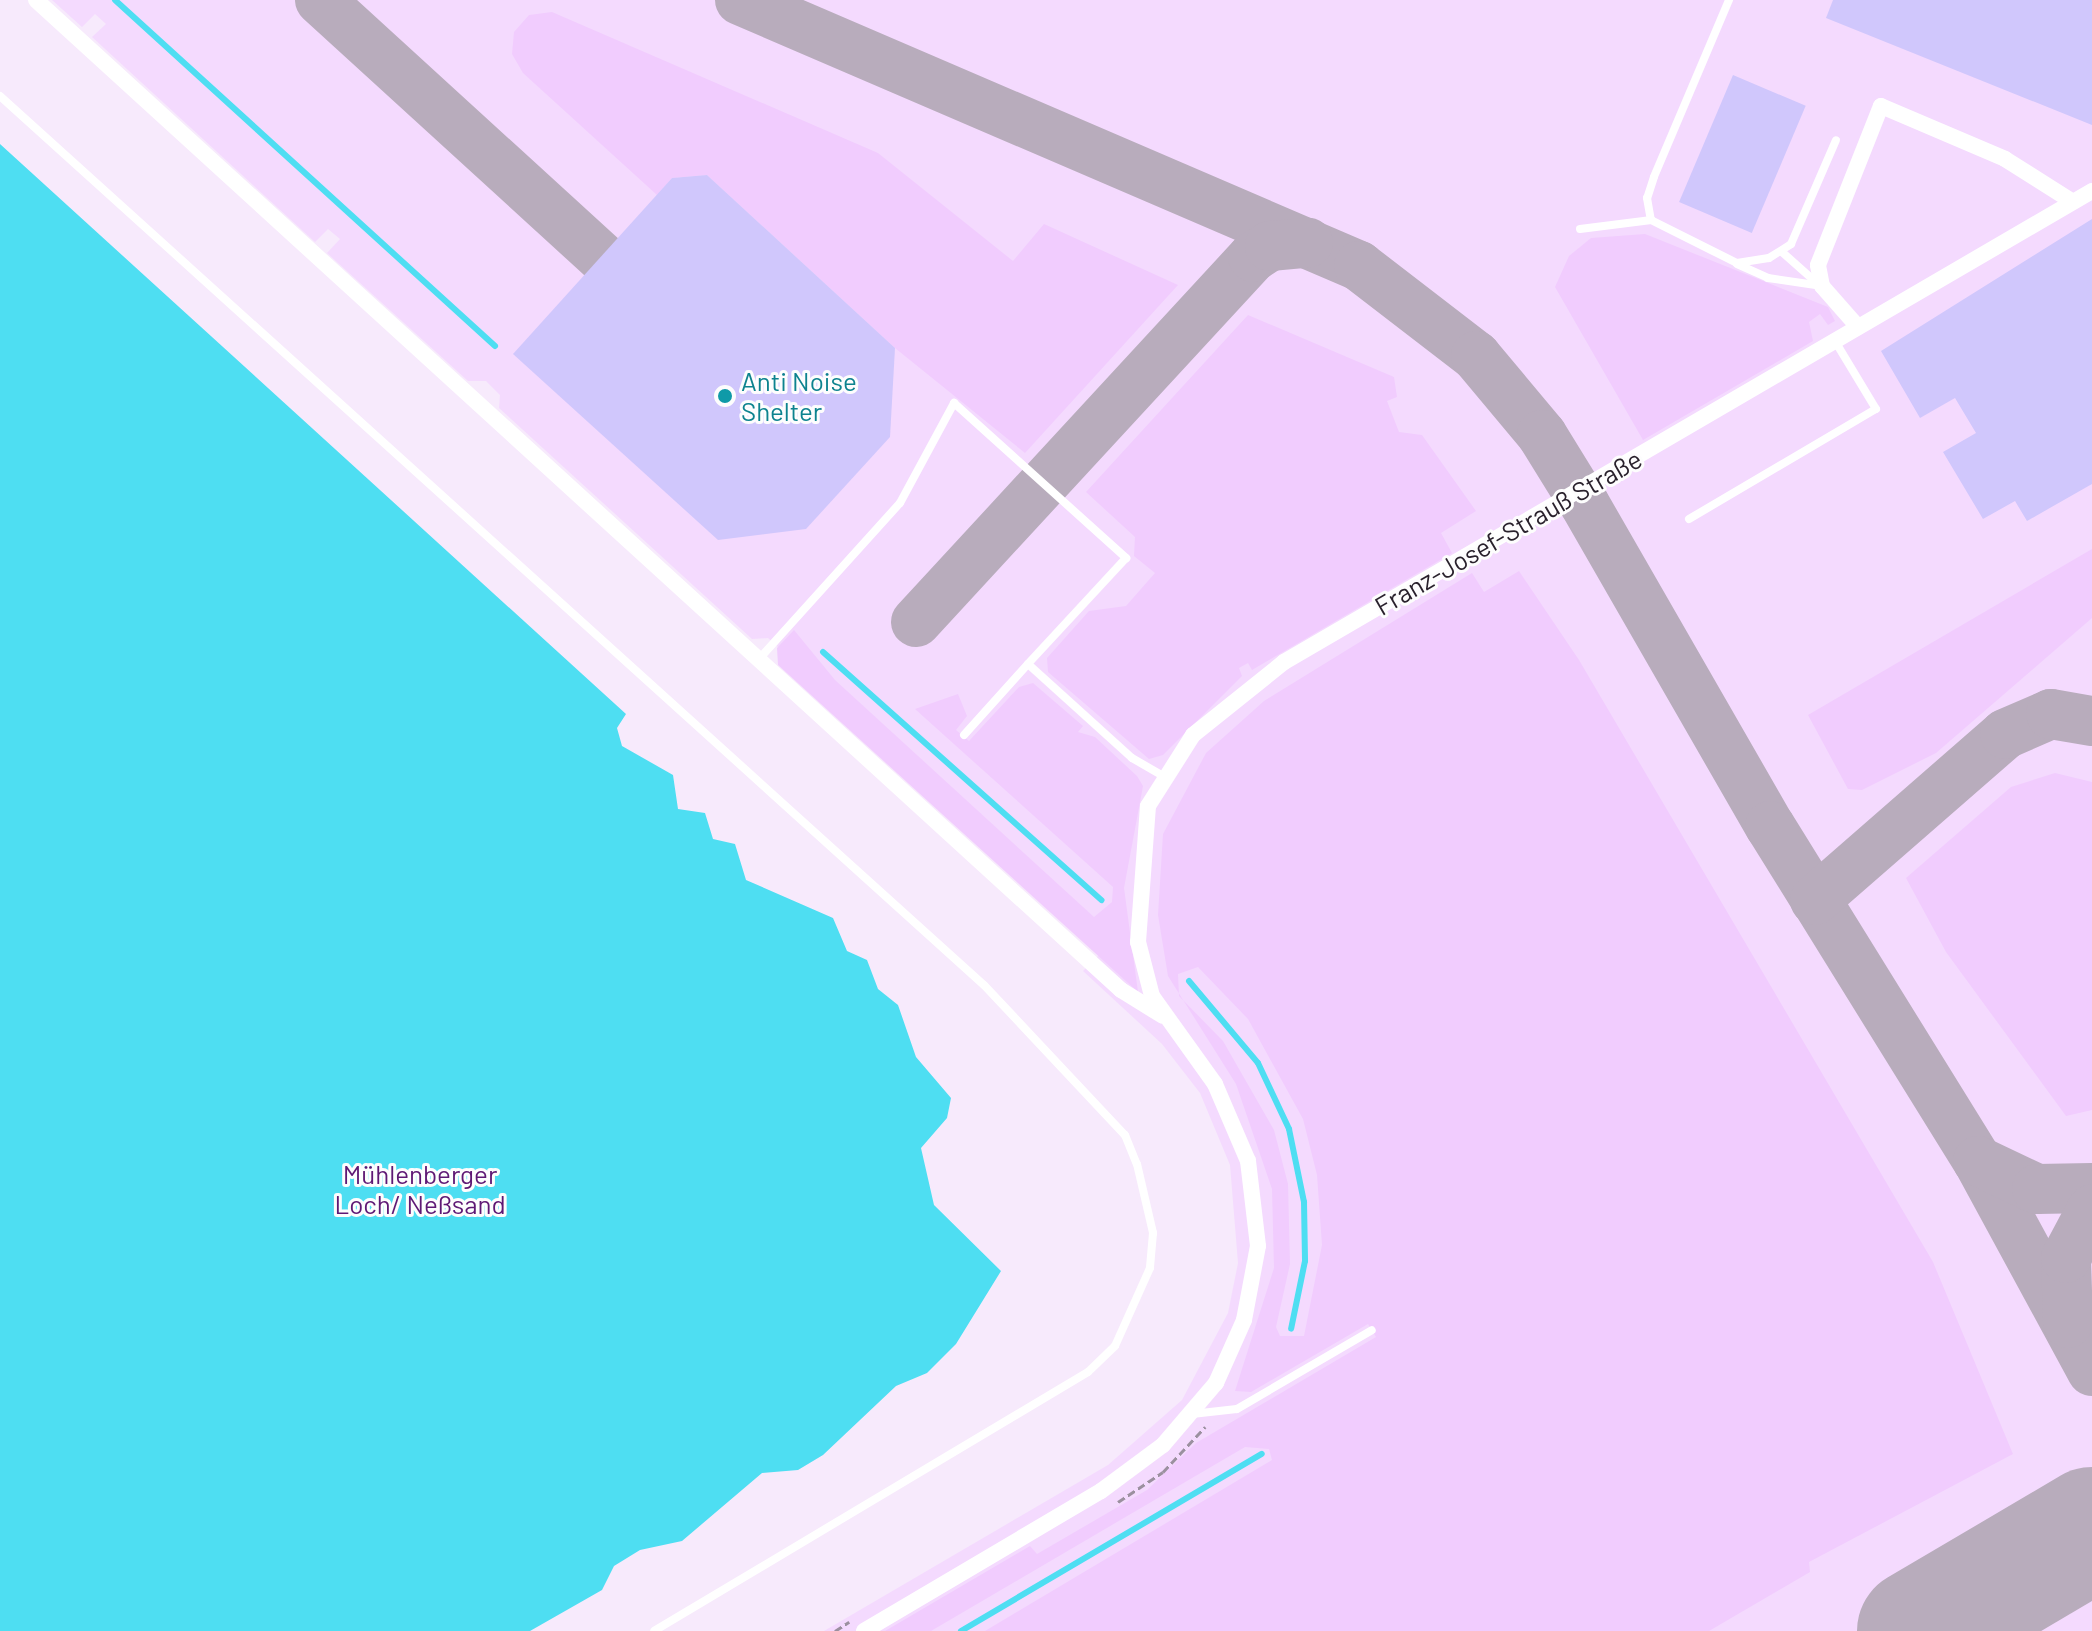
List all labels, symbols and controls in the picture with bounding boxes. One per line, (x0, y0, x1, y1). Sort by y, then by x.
place label: Anti Noise Shelter (741, 365, 857, 426)
marker: Anti Noise Shelter (716, 387, 734, 405)
street label: Franz-Josef-Strauß Straße (1369, 443, 1647, 621)
park label: Mühlenberger Loch/ Neßsand (334, 1158, 506, 1220)

